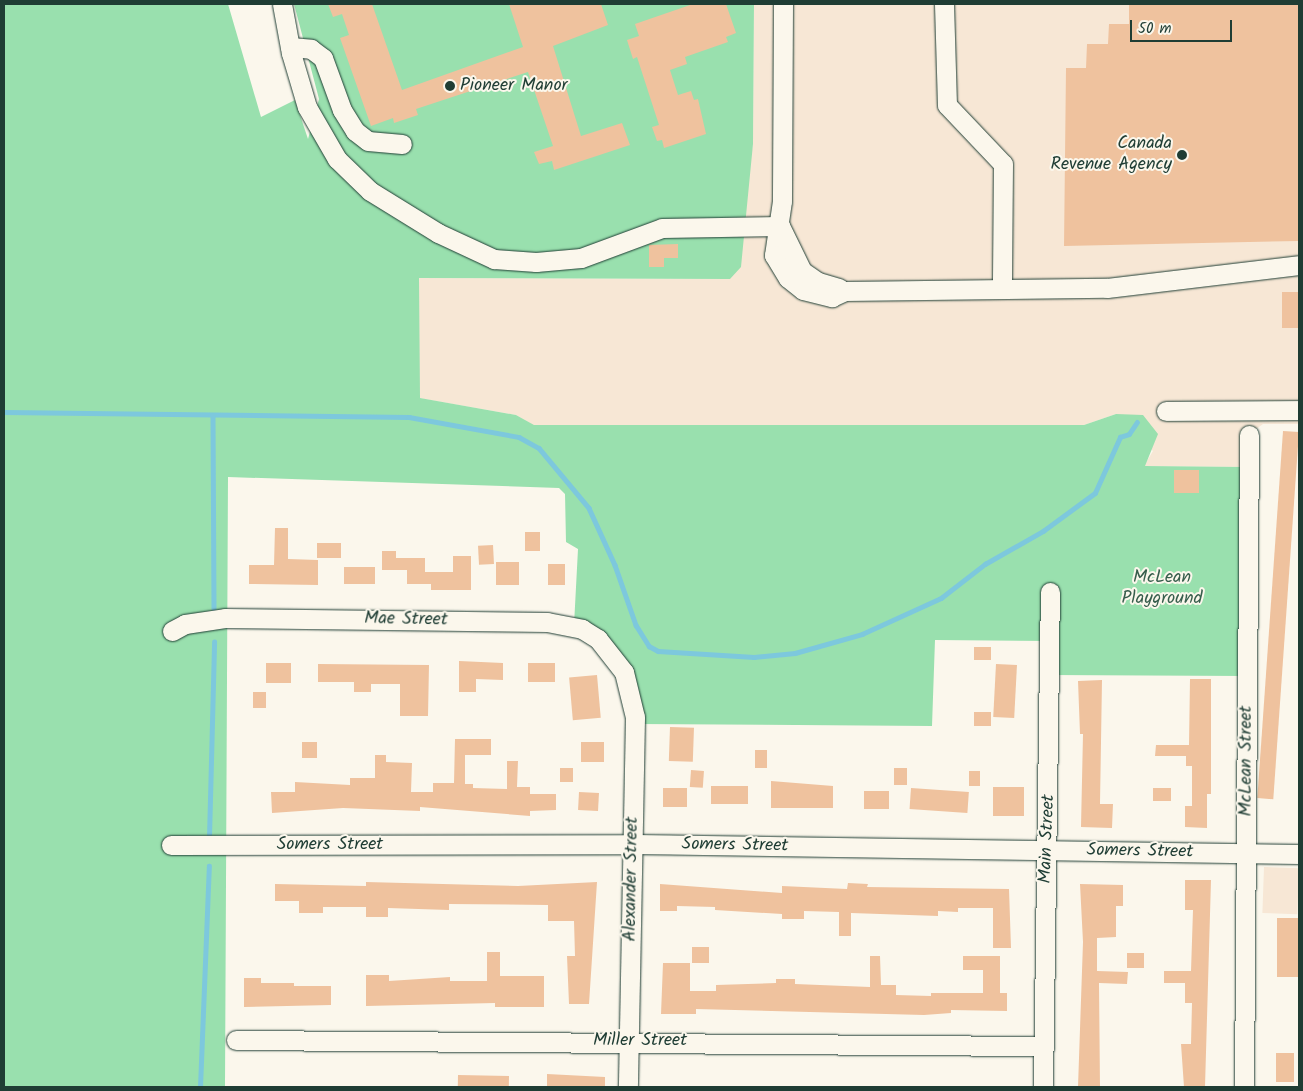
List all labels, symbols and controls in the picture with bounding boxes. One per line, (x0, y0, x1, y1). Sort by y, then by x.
scale bar (1133, 10, 1236, 42)
text: 50 m (1138, 17, 1172, 41)
place label: Pioneer Manor (460, 75, 568, 97)
marker: Pioneer Manor (444, 80, 456, 92)
place label: Canada Revenue Agency (1050, 134, 1172, 176)
marker: Canada Revenue Agency (1176, 149, 1188, 161)
park label: McLean Playground (1122, 568, 1202, 610)
street label: Mae Street (364, 608, 448, 632)
street label: McLean Street (1236, 705, 1258, 817)
street label: Main Street (1036, 794, 1060, 884)
street label: Alexander Street (620, 816, 644, 942)
street label: Somers Street (277, 834, 383, 856)
street label: Somers Street (682, 834, 788, 858)
street label: Somers Street (1087, 840, 1193, 864)
street label: Miller Street (593, 1030, 687, 1052)

